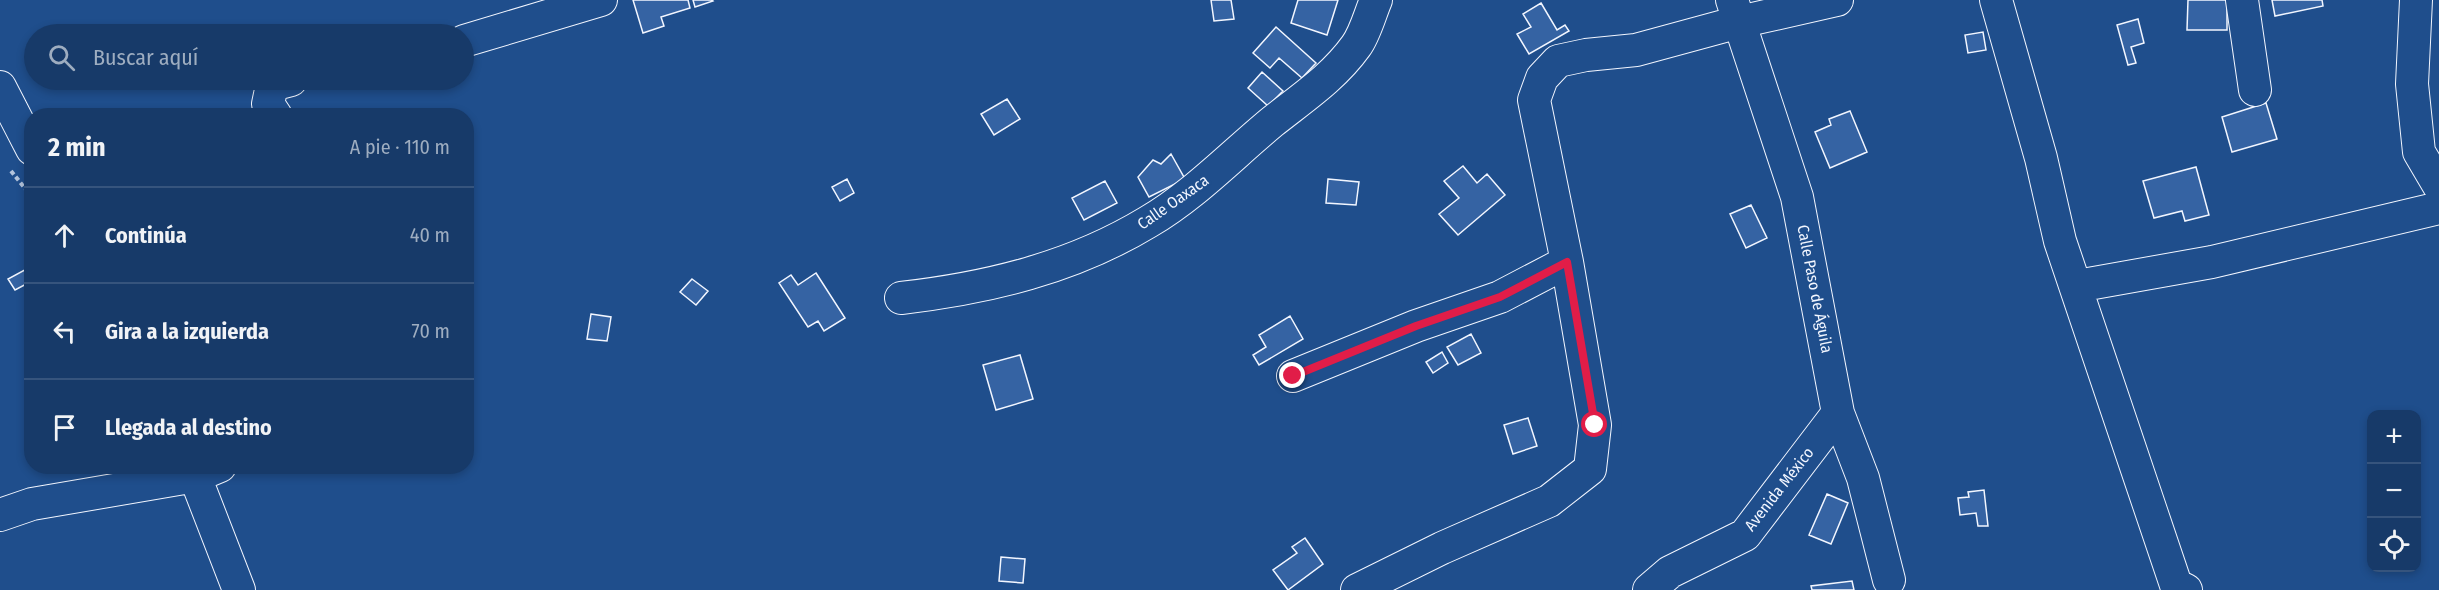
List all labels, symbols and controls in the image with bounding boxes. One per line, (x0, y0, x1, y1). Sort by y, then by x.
search box (24, 24, 474, 90)
icon: search (45, 41, 78, 74)
text: Buscar aquí (93, 44, 198, 71)
text: 2 min (48, 132, 106, 163)
text: A pie · 110 m (350, 135, 450, 159)
street label: Calle Oaxaca (1134, 170, 1212, 233)
icon: ahead (48, 219, 81, 252)
text: Continúa (105, 222, 187, 249)
text: 40 m (410, 223, 450, 247)
street label: Calle Paso de Águila (1793, 223, 1837, 355)
icon: left (48, 315, 81, 348)
text: Gira a la izquierda (105, 318, 269, 345)
text: 70 m (412, 319, 450, 343)
route end (1279, 362, 1305, 388)
map controls (2367, 410, 2421, 572)
button: + (2367, 410, 2421, 464)
icon: arrive (48, 411, 81, 444)
route start (1581, 411, 1607, 437)
text: Llegada al destino (105, 414, 272, 441)
street label: Avenida México (1740, 443, 1818, 535)
button: − (2367, 464, 2421, 518)
button: locate (2367, 518, 2421, 572)

